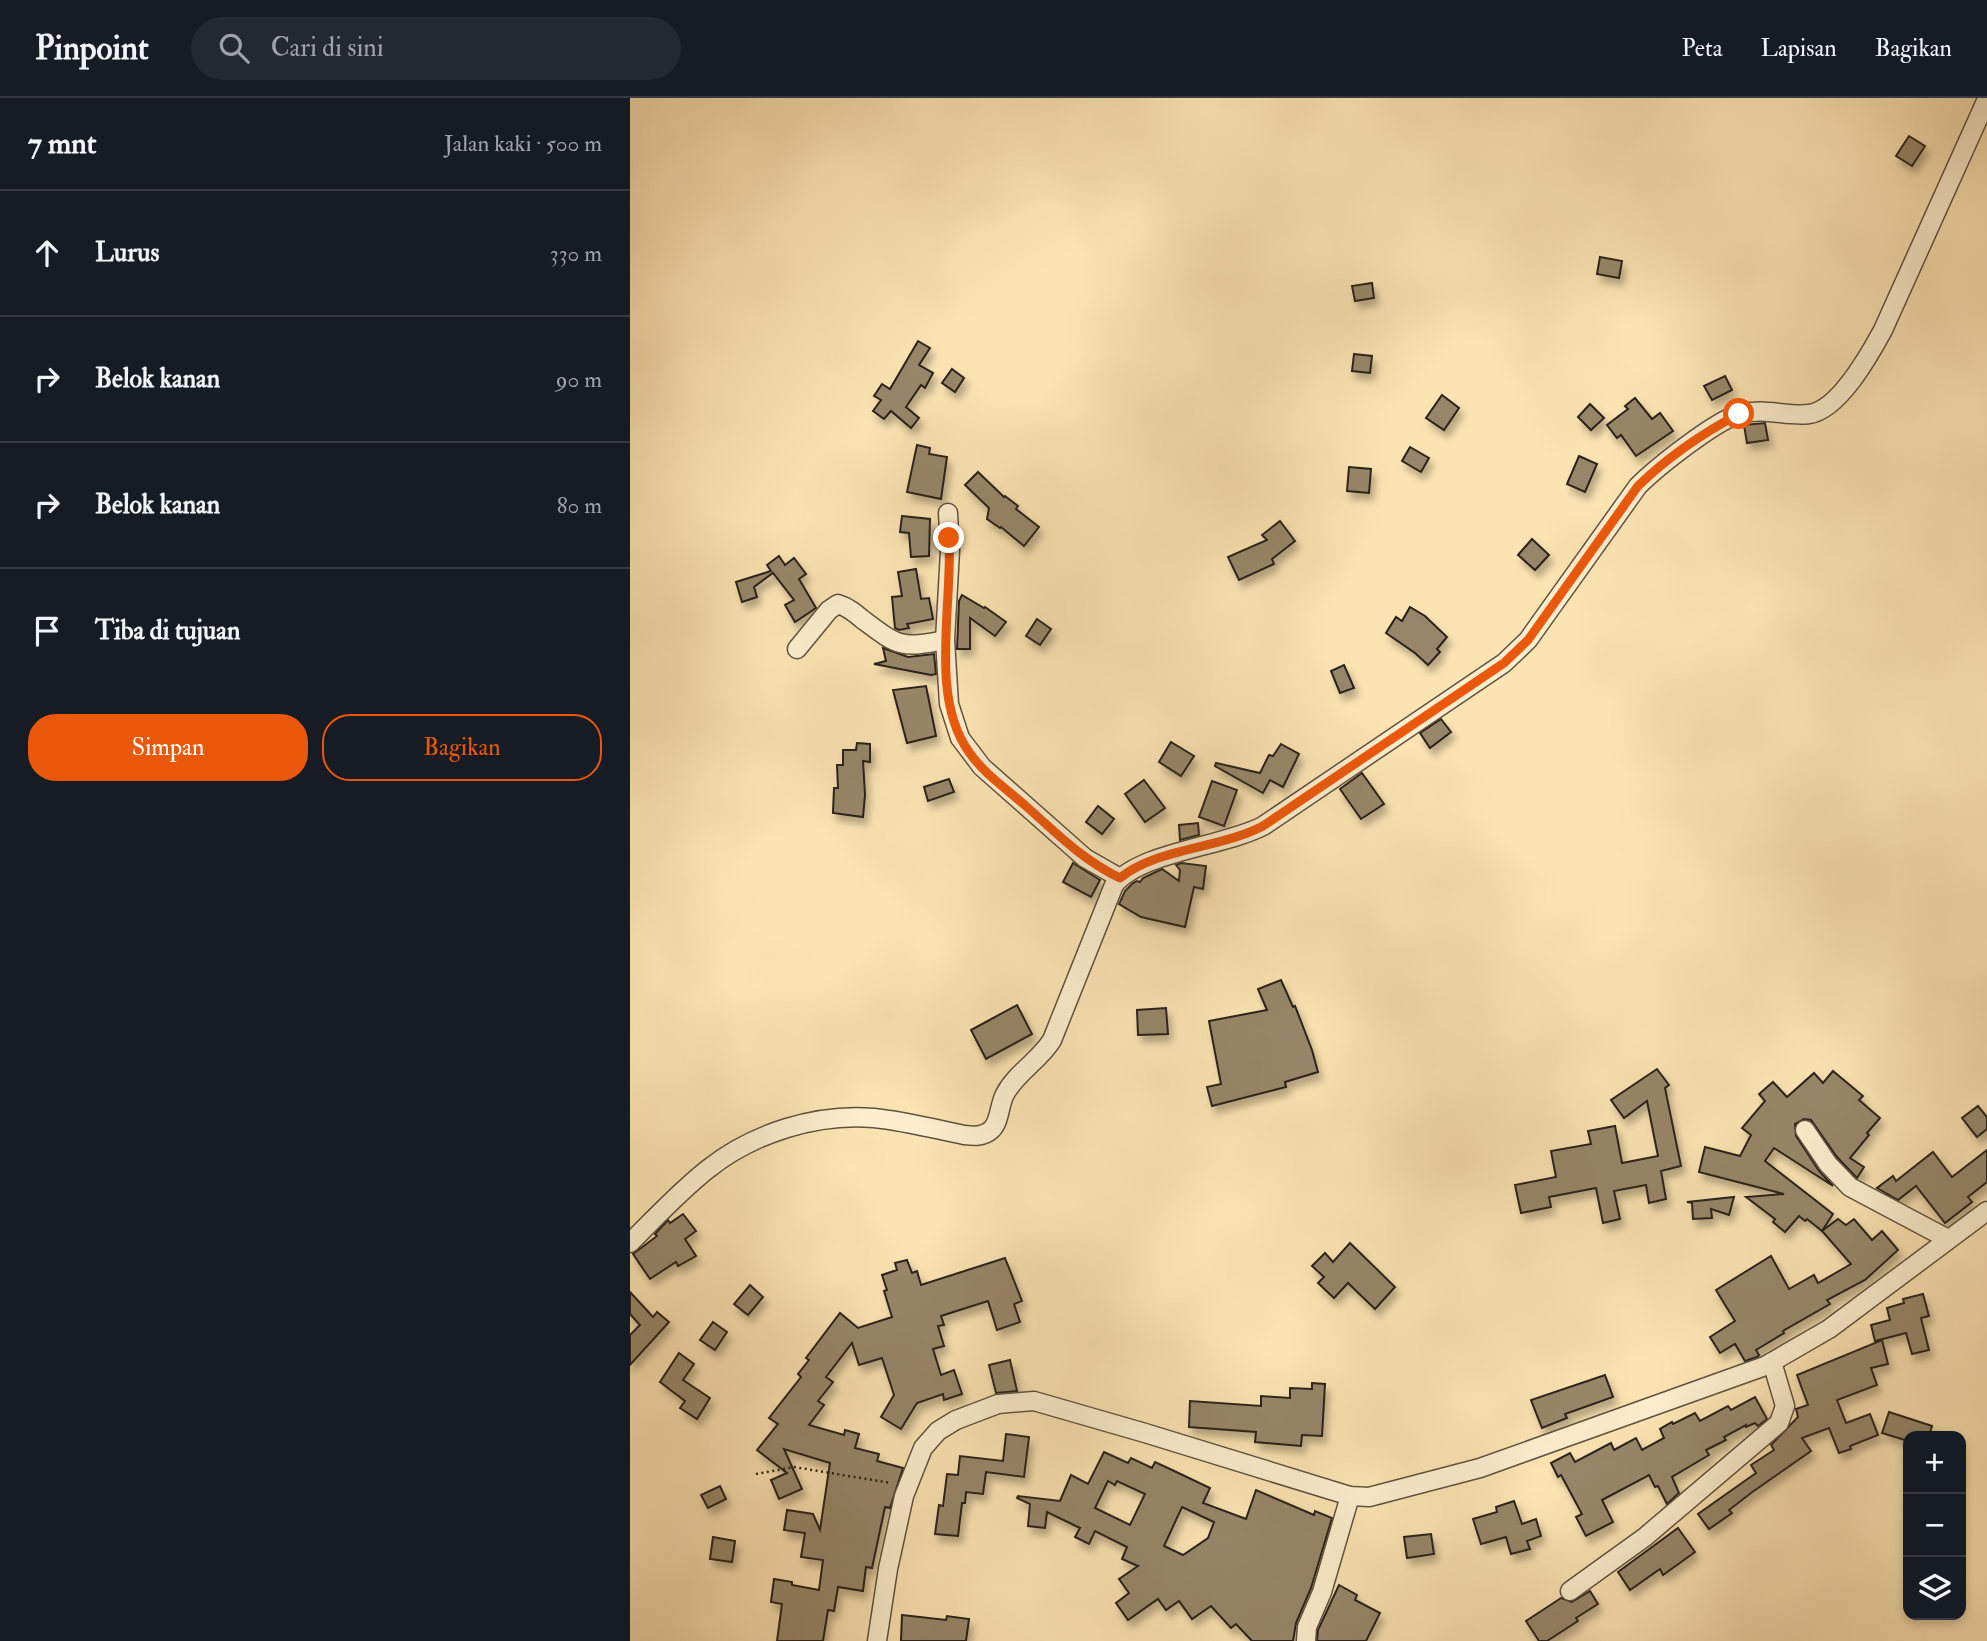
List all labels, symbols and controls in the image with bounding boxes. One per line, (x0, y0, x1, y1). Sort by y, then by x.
search box (191, 17, 681, 80)
text: Pinpoint (35, 28, 149, 69)
icon: search (215, 29, 253, 67)
text: Cari di sini (271, 32, 384, 64)
text: Peta (1681, 33, 1723, 64)
text: Lapisan (1761, 33, 1837, 64)
text: Bagikan (1875, 33, 1952, 64)
text: 7 mnt (28, 125, 96, 162)
text: Jalan kaki · 500 m (444, 129, 602, 158)
icon: ahead (28, 234, 66, 272)
text: Lurus (95, 237, 159, 269)
text: 330 m (550, 239, 602, 268)
icon: right (28, 360, 66, 398)
text: Belok kanan (95, 363, 220, 395)
text: 90 m (556, 365, 602, 394)
route start (1723, 398, 1754, 429)
icon: right (28, 486, 66, 524)
text: Belok kanan (95, 489, 220, 521)
text: 80 m (557, 491, 602, 520)
route end (933, 522, 964, 553)
icon: arrive (28, 612, 66, 650)
text: Tiba di tujuan (95, 615, 240, 647)
button: Simpan (28, 714, 308, 781)
button: Bagikan (322, 714, 602, 781)
map controls (1903, 1431, 1966, 1620)
button: + (1903, 1431, 1966, 1494)
button: − (1903, 1494, 1966, 1557)
button: layers (1903, 1557, 1966, 1620)

